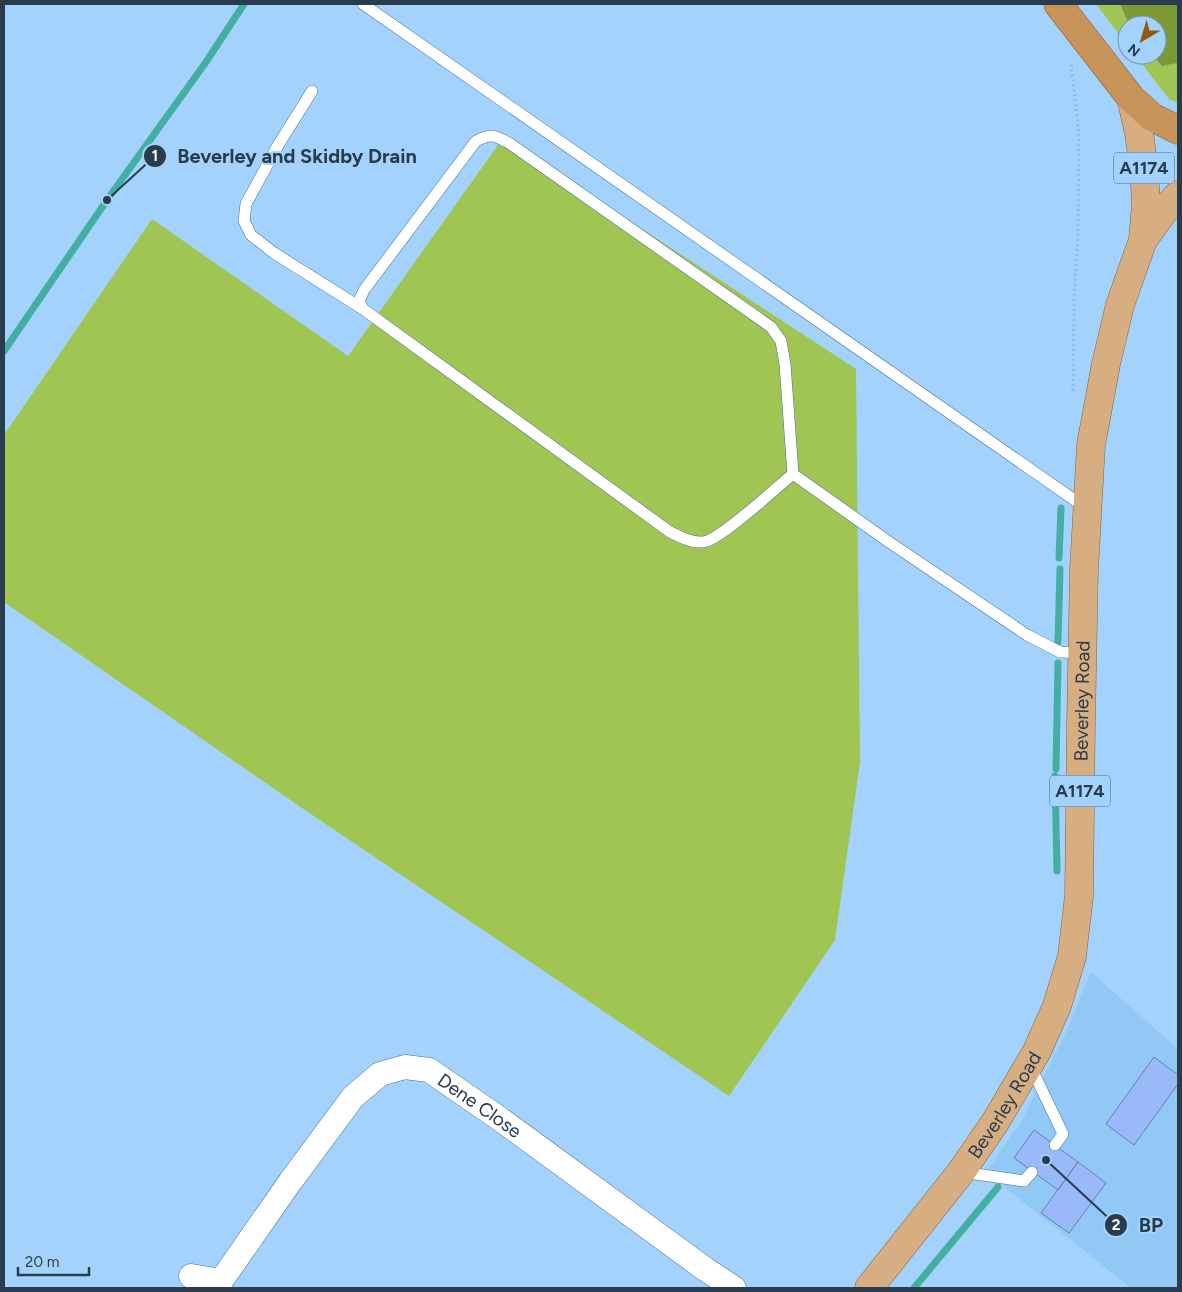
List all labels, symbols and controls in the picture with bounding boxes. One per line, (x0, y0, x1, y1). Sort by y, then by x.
north arrow (1117, 15, 1167, 65)
text: N (1125, 40, 1144, 60)
callout: Beverley and Skidby Drain (142, 138, 427, 173)
text: Beverley and Skidby Drain (177, 144, 417, 168)
text: 1 (152, 147, 158, 165)
road number: A1174 (1114, 152, 1174, 184)
street label: Beverley Road (1069, 640, 1094, 762)
road number: A1174 (1050, 776, 1110, 806)
street label: Beverley Road (963, 1047, 1046, 1162)
street label: Dene Close (433, 1068, 526, 1143)
callout: BP (1103, 1207, 1173, 1242)
text: BP (1139, 1213, 1163, 1237)
text: 2 (1112, 1216, 1121, 1234)
scale bar (18, 1244, 89, 1276)
text: 20 m (25, 1253, 59, 1271)

